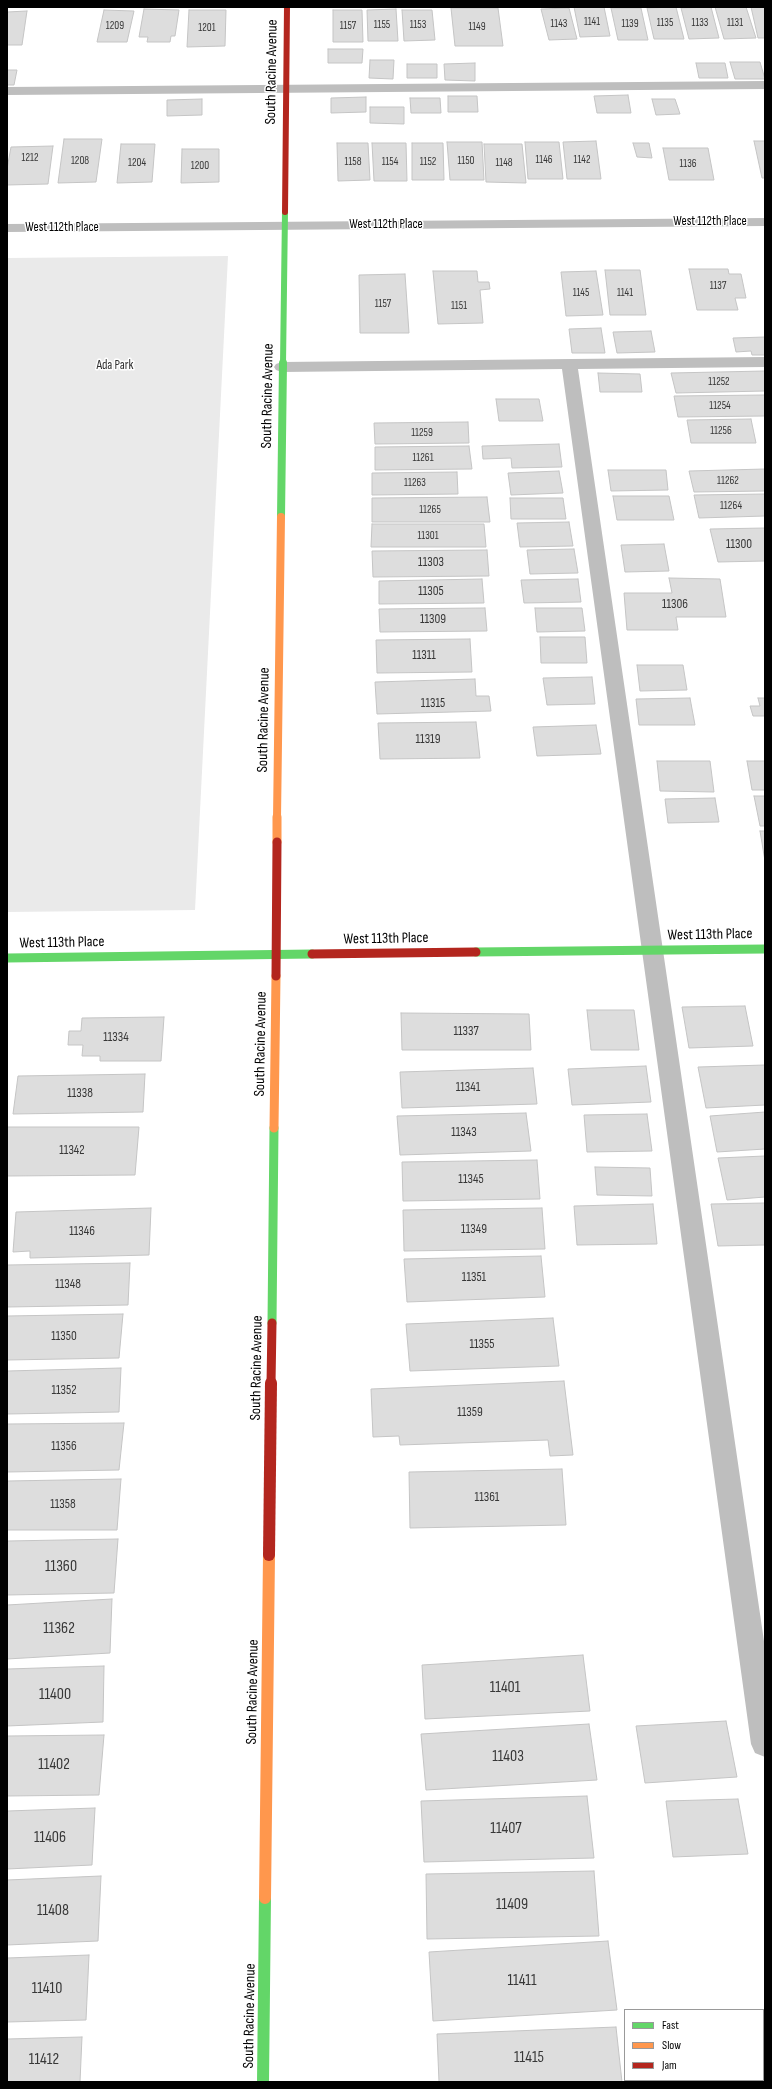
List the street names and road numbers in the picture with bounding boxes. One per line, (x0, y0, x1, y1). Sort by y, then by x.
street label: South Racine Avenue (262, 19, 282, 125)
street label: West 112th Place (673, 214, 747, 230)
street label: West 112th Place (349, 217, 423, 233)
street label: West 112th Place (25, 220, 99, 236)
street label: South Racine Avenue (258, 343, 278, 449)
street label: South Racine Avenue (254, 667, 274, 773)
street label: West 113th Place (667, 925, 753, 945)
street label: West 113th Place (343, 929, 429, 949)
street label: West 113th Place (19, 933, 105, 953)
street label: South Racine Avenue (251, 991, 271, 1097)
street label: South Racine Avenue (247, 1315, 267, 1421)
street label: South Racine Avenue (243, 1639, 263, 1745)
street label: South Racine Avenue (240, 1963, 260, 2069)

